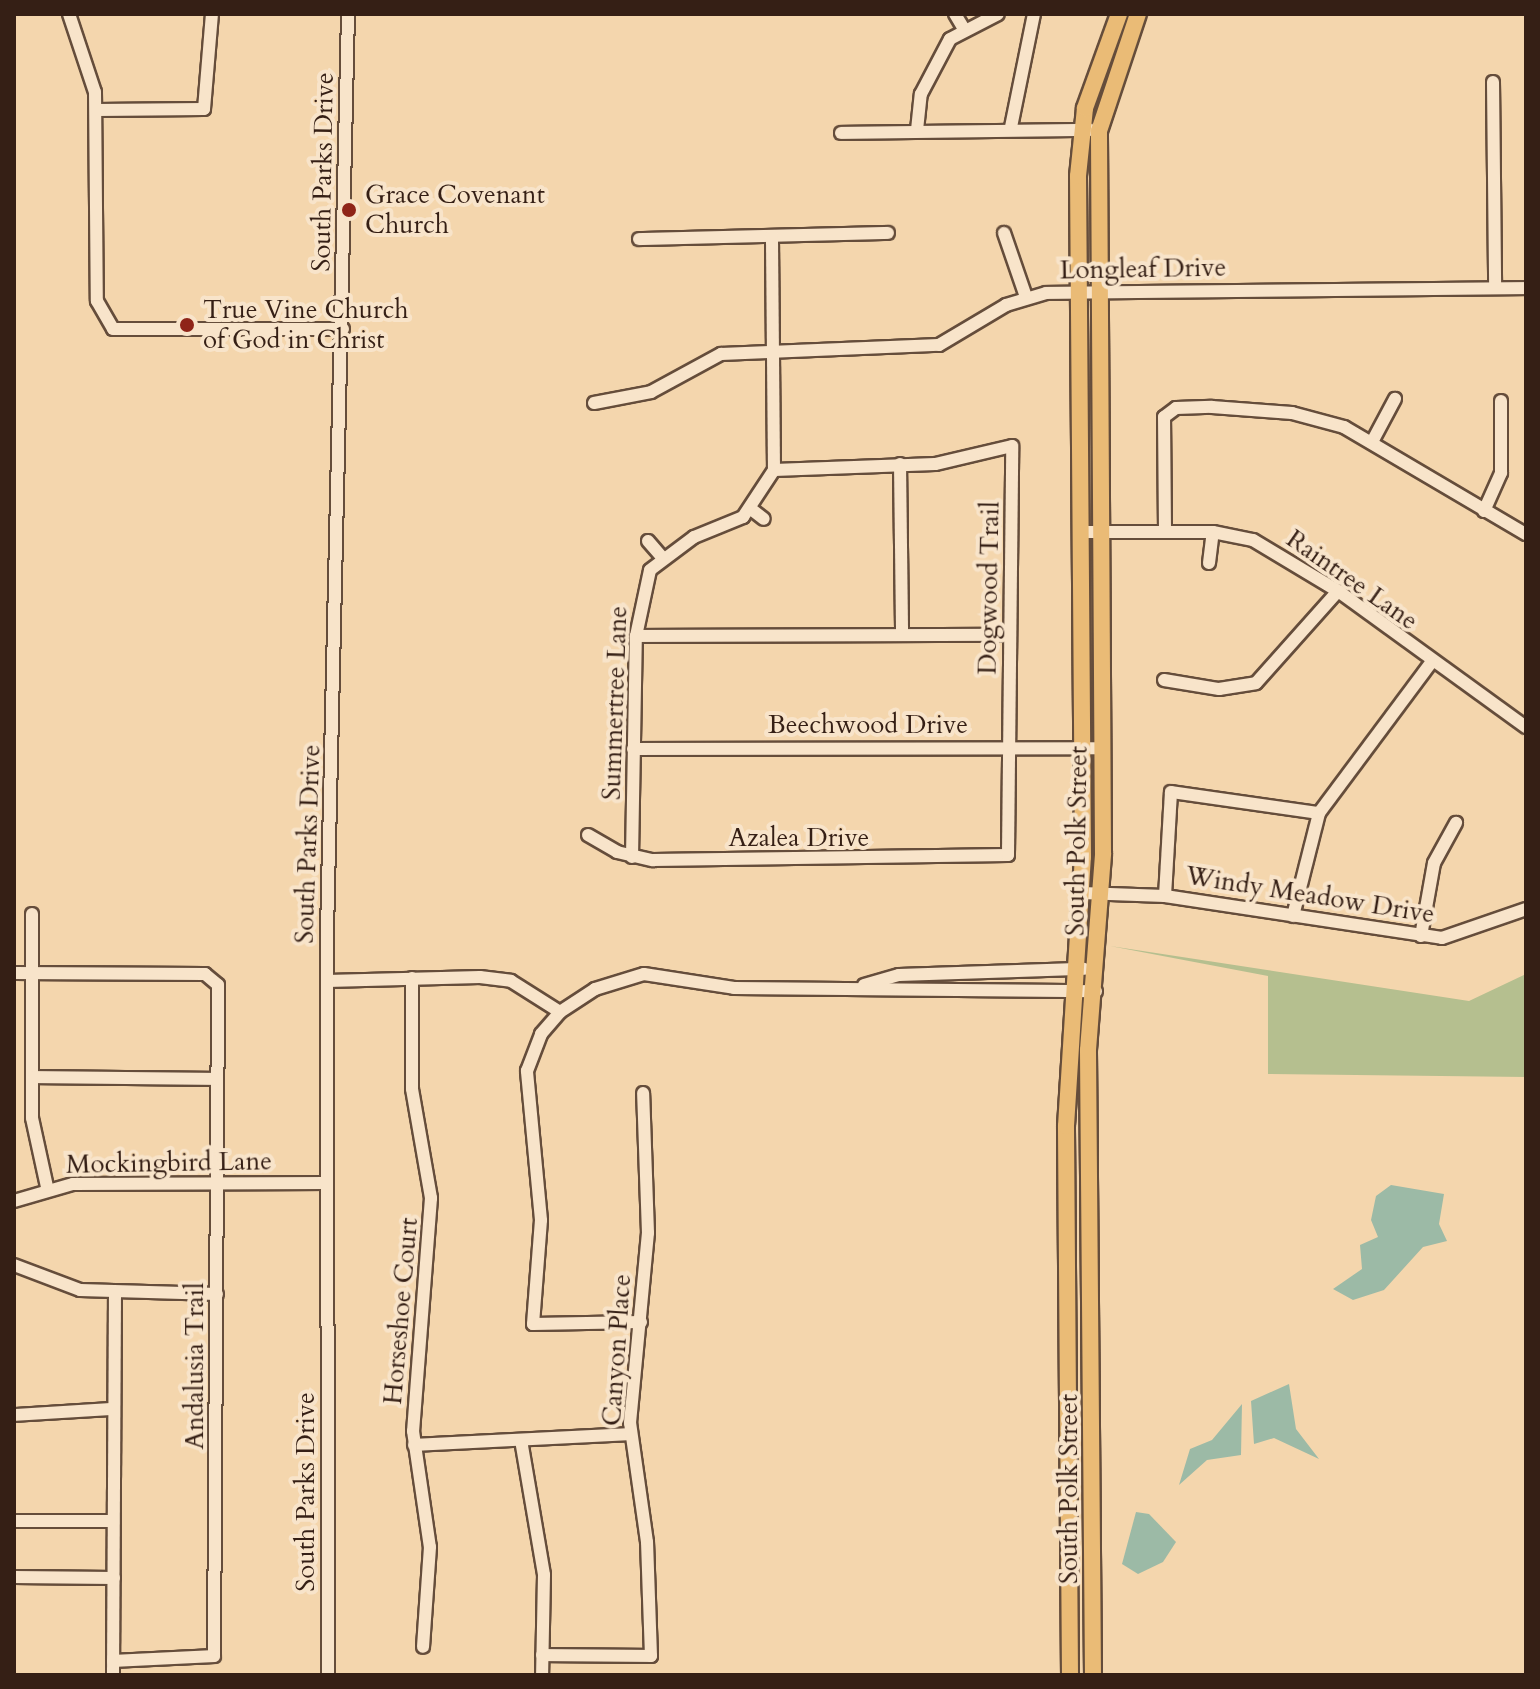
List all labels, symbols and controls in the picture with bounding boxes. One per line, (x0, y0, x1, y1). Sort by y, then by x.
street label: South Parks Drive (306, 72, 340, 272)
place label: Grace Covenant Church (365, 179, 545, 240)
marker: Grace Covenant Church (340, 201, 358, 219)
street label: Longleaf Drive (1059, 252, 1227, 286)
place label: True Vine Church of God in Christ (203, 294, 409, 356)
marker: True Vine Church of God in Christ (178, 316, 196, 334)
street label: Dogwood Trail (972, 501, 1006, 675)
street label: Raintree Lane (1280, 523, 1424, 637)
street label: Summertree Lane (596, 605, 634, 801)
street label: Beechwood Drive (768, 709, 968, 741)
street label: South Parks Drive (289, 744, 327, 944)
street label: South Polk Street (1060, 746, 1094, 936)
street label: Azalea Drive (729, 822, 869, 854)
street label: Windy Meadow Drive (1183, 860, 1437, 930)
street label: Mockingbird Lane (66, 1146, 272, 1180)
street label: Horseshoe Court (377, 1216, 425, 1406)
street label: Canyon Place (596, 1273, 638, 1427)
street label: Andalusia Trail (179, 1282, 211, 1450)
street label: South Parks Drive (290, 1392, 322, 1592)
street label: South Polk Street (1053, 1394, 1085, 1584)

